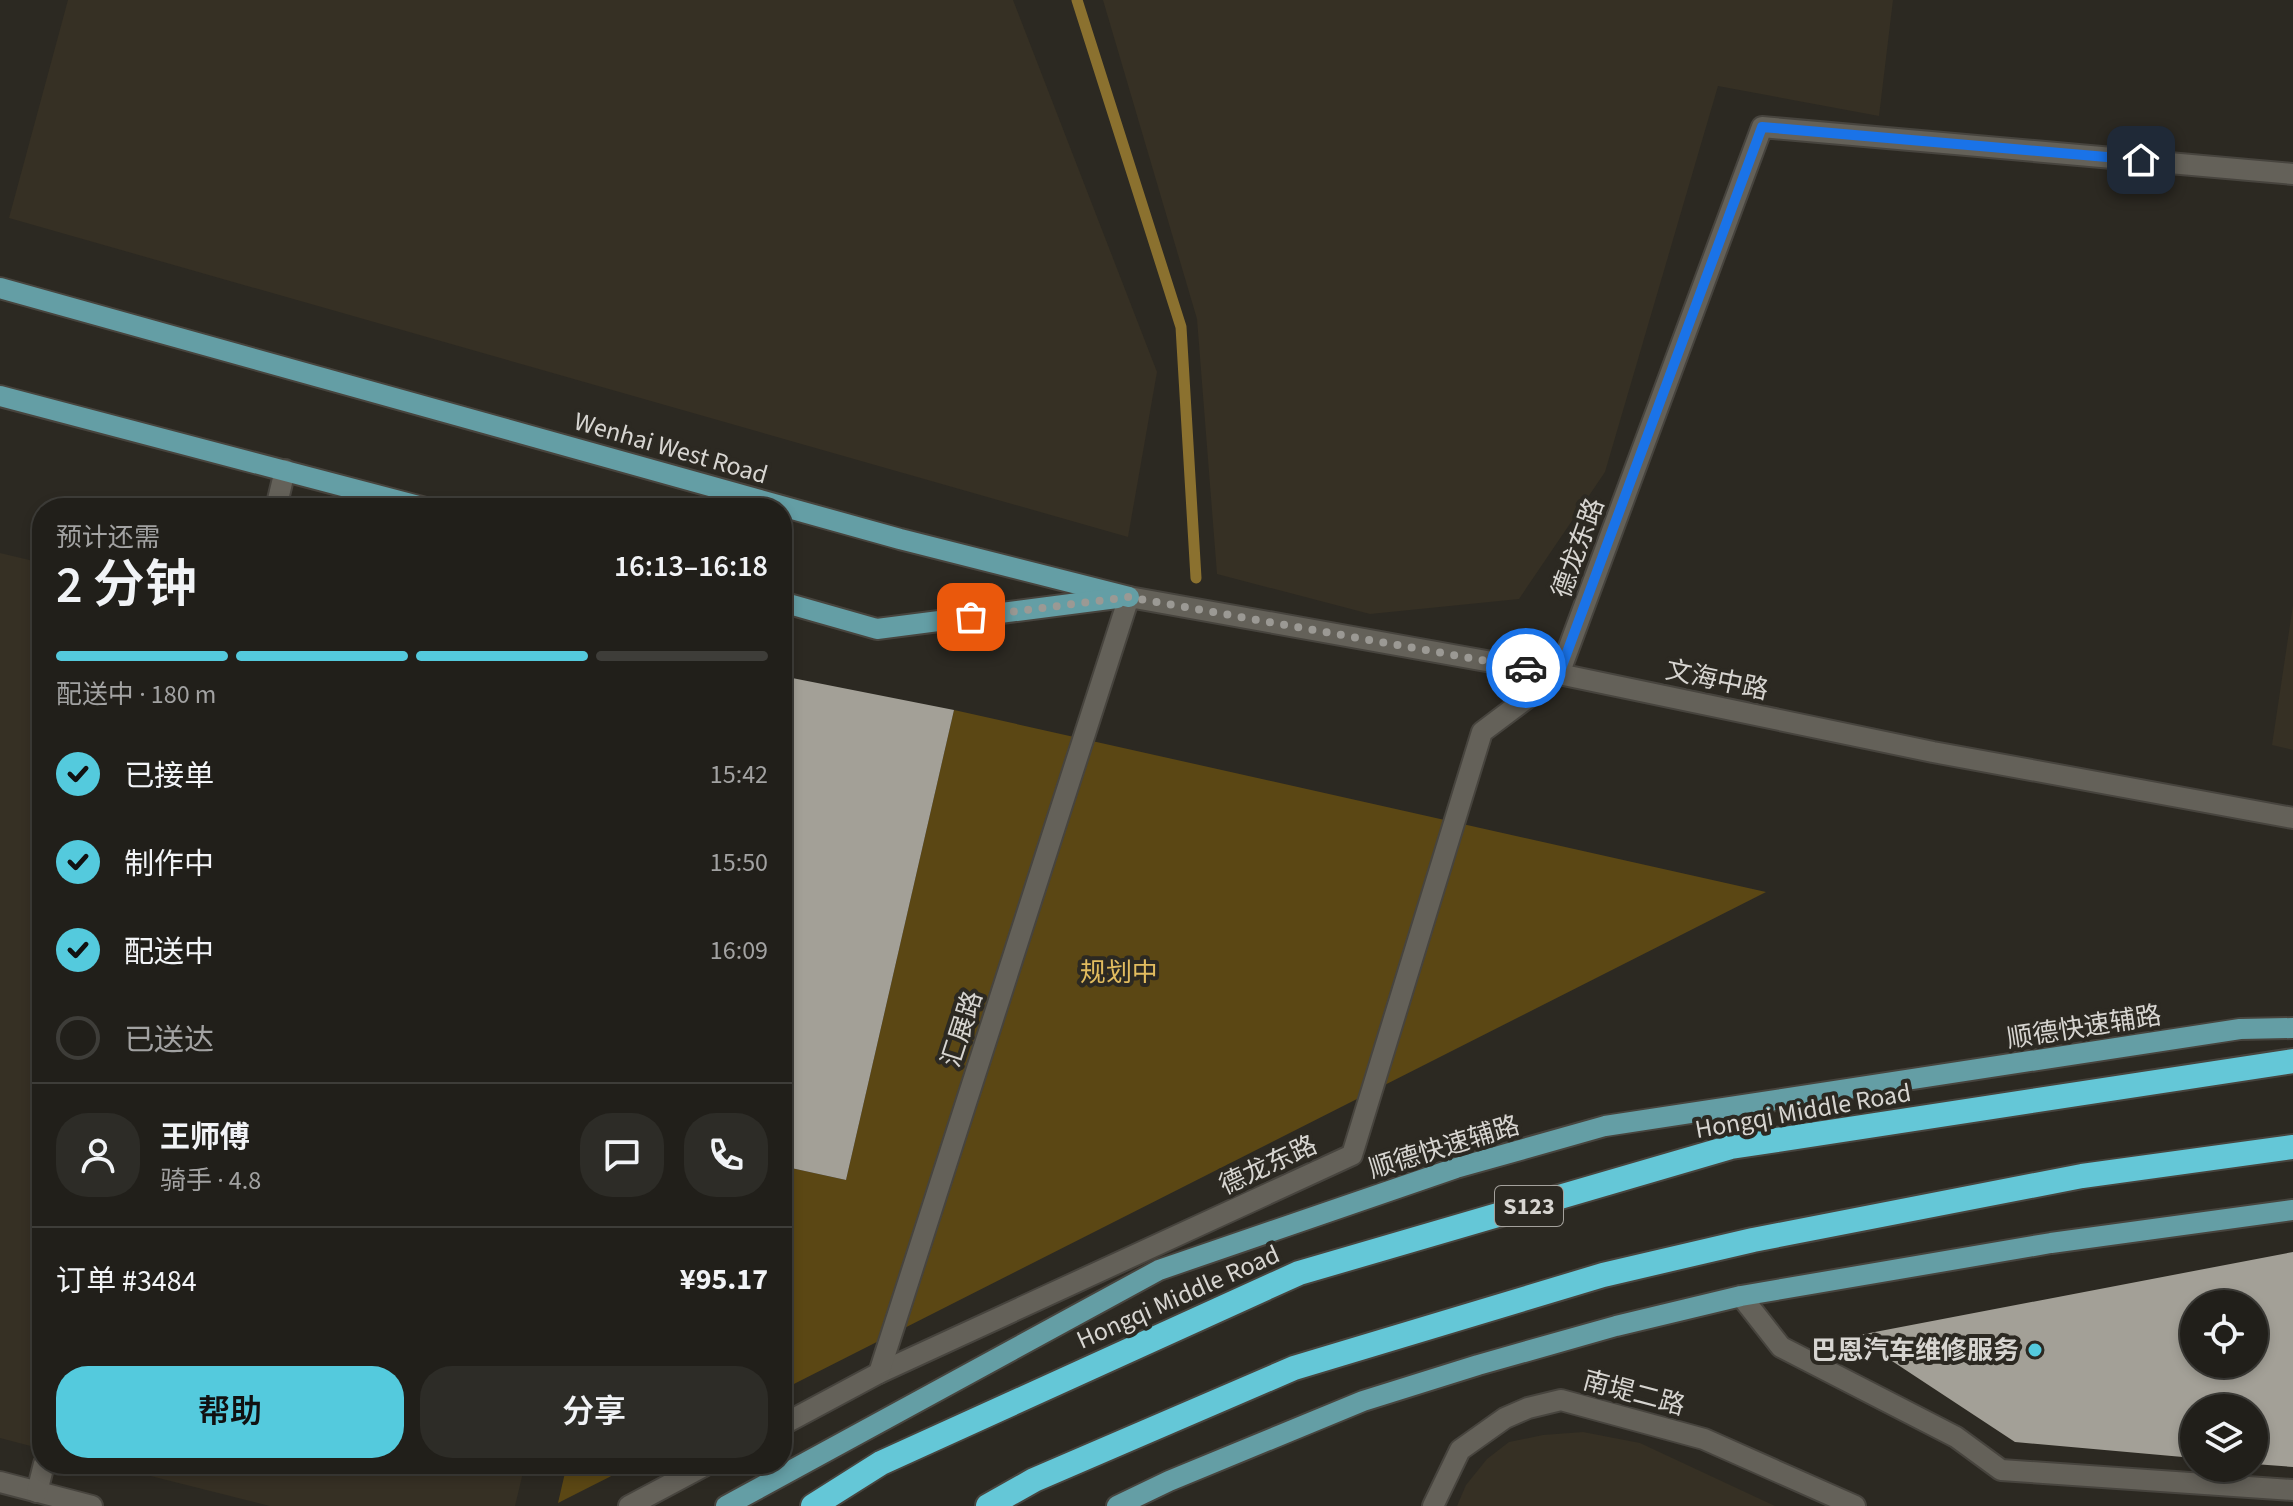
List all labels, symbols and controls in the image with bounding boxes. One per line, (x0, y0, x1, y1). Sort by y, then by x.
pin (2107, 126, 2175, 194)
icon: home (2119, 138, 2163, 182)
street label: Wenhai West Road (570, 403, 772, 493)
street label: 德龙东路 (1543, 493, 1613, 603)
text: 预计还需 (56, 519, 160, 556)
text: 16:13–16:18 (614, 545, 768, 588)
text: 2 分钟 (56, 549, 197, 623)
pin (937, 583, 1005, 651)
icon: bag (949, 595, 993, 639)
courier (1486, 628, 1566, 708)
icon: car (1504, 646, 1548, 690)
street label: 文海中路 (1662, 651, 1772, 709)
text: 配送中 · 180 m (56, 676, 216, 713)
icon: check (56, 752, 100, 796)
text: 已接单 (124, 755, 214, 798)
text: 15:42 (710, 756, 768, 793)
icon: check (56, 840, 100, 884)
text: 制作中 (124, 843, 214, 886)
text: 15:50 (710, 844, 768, 881)
icon: check (56, 928, 100, 972)
text: 配送中 (124, 931, 214, 974)
text: 16:09 (710, 932, 768, 969)
park label: 规划中 (1080, 954, 1158, 991)
street label: 汇展路 (932, 986, 992, 1072)
street label: 顺德快速辅路 (2004, 997, 2164, 1057)
text: 已送达 (124, 1019, 214, 1062)
street label: Hongqi Middle Road (1692, 1074, 1914, 1148)
street label: 顺德快速辅路 (1364, 1107, 1524, 1187)
button: person (56, 1113, 140, 1197)
button: chat (580, 1113, 664, 1197)
button: phone (684, 1113, 768, 1197)
text: 王师傅 (160, 1116, 250, 1159)
street label: 德龙东路 (1213, 1126, 1323, 1204)
text: 骑手 · 4.8 (160, 1162, 261, 1199)
road number: S123 (1495, 1186, 1563, 1226)
street label: Hongqi Middle Road (1071, 1236, 1285, 1358)
text: ¥95.17 (680, 1258, 768, 1301)
text: 订单 #3484 (56, 1260, 197, 1303)
map controls (2180, 1290, 2268, 1482)
button: locate (2180, 1290, 2268, 1378)
place label: 巴恩汽车维修服务 (1811, 1332, 2019, 1369)
marker: 巴恩汽车维修服务 (2026, 1341, 2044, 1359)
street label: 南堤二路 (1579, 1362, 1689, 1424)
button: 帮助 (56, 1366, 404, 1458)
button: 分享 (420, 1366, 768, 1458)
button: layers (2180, 1394, 2268, 1482)

